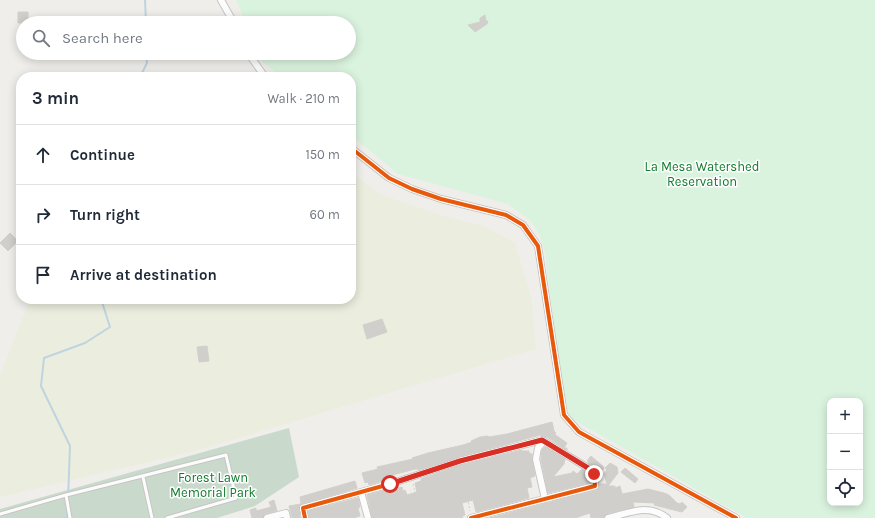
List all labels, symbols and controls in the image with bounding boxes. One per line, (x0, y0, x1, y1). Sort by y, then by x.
search box (16, 16, 356, 60)
icon: search (30, 27, 52, 49)
text: Search here (62, 29, 143, 47)
text: 3 min (32, 88, 79, 108)
text: Walk · 210 m (267, 91, 340, 106)
icon: ahead (32, 144, 54, 166)
text: Continue (70, 146, 135, 164)
text: 150 m (305, 147, 340, 162)
park label: La Mesa Watershed Reservation (645, 159, 759, 189)
icon: right (32, 204, 54, 226)
text: Turn right (70, 206, 140, 224)
text: 60 m (310, 207, 340, 222)
icon: arrive (32, 264, 54, 286)
text: Arrive at destination (70, 266, 217, 284)
map controls (827, 398, 863, 506)
button: + (827, 398, 863, 434)
button: − (827, 434, 863, 470)
route end (585, 465, 603, 483)
park label: Forest Lawn Memorial Park (170, 470, 256, 500)
button: locate (827, 470, 863, 506)
route start (381, 475, 399, 493)

